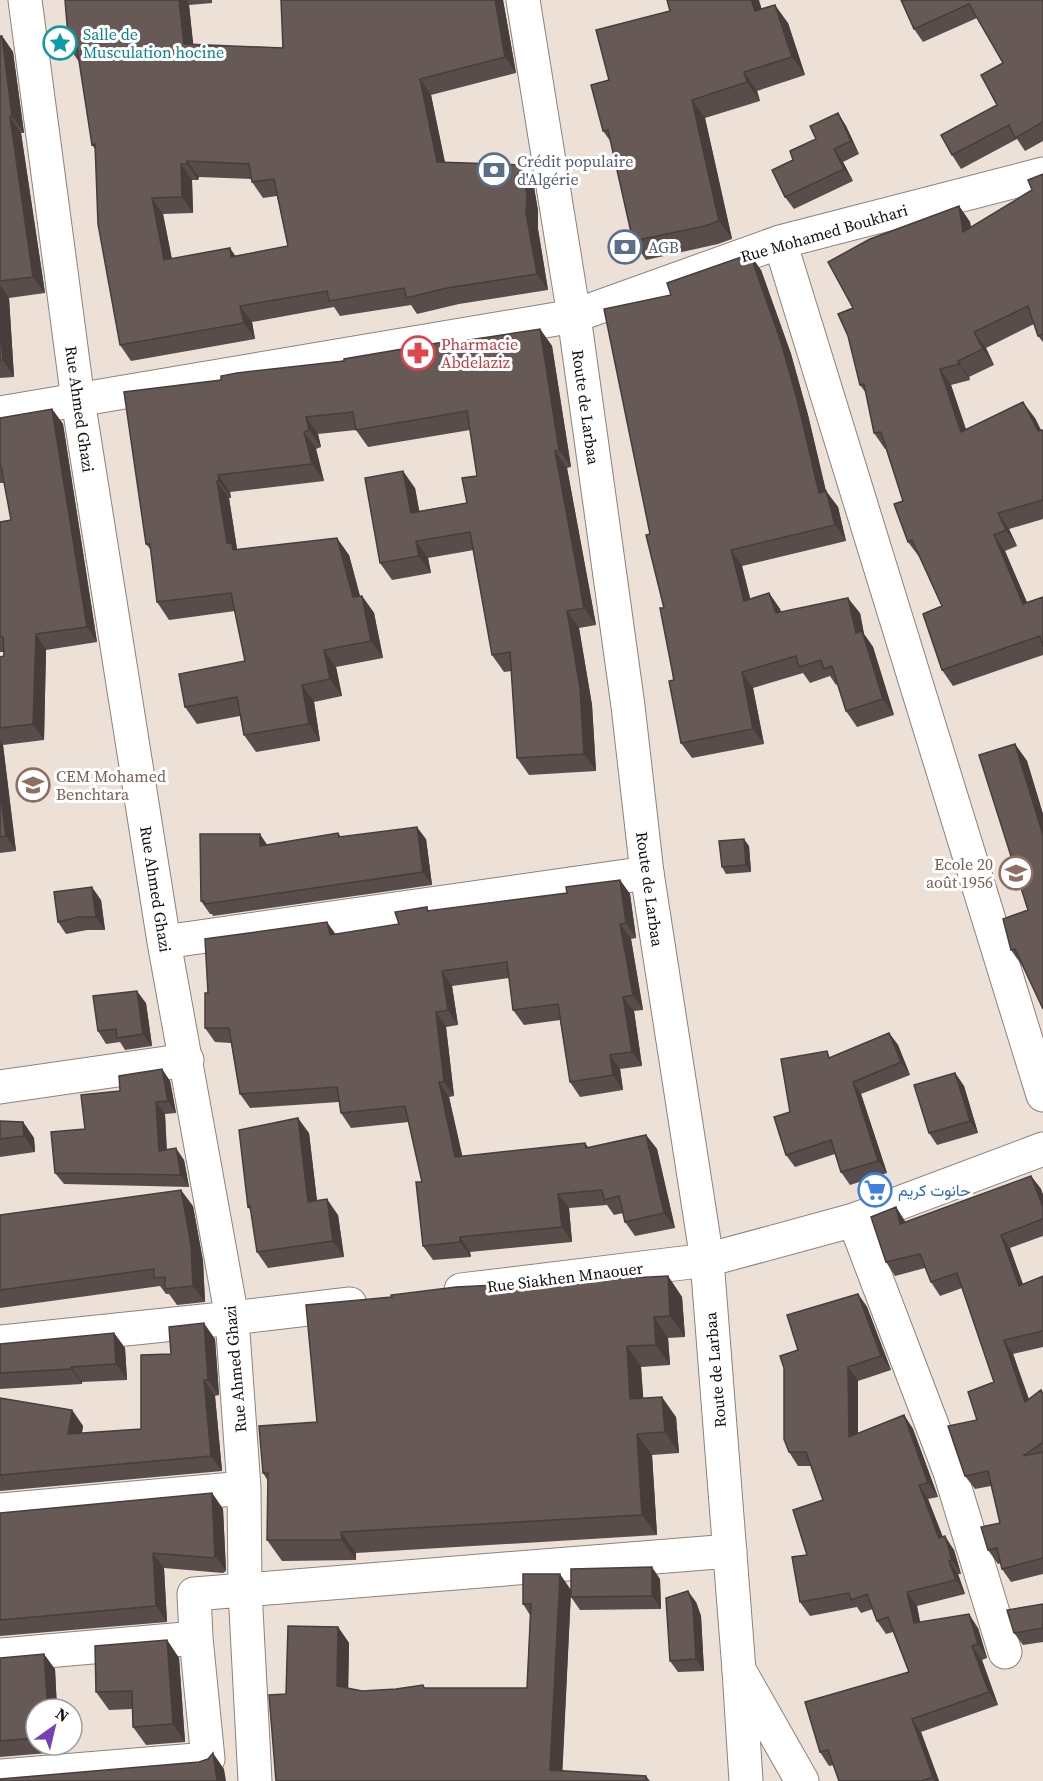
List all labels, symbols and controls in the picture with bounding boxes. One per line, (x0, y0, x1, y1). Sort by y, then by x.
place label: Salle de Musculation hocine (83, 23, 224, 63)
place icon: Salle de Musculation hocine (42, 25, 78, 61)
place label: Crédit populaire d'Algérie (517, 150, 633, 190)
bank icon: Crédit populaire d'Algérie (476, 152, 512, 188)
street label: Rue Mohamed Boukhari (738, 199, 910, 267)
bank icon: AGB (607, 229, 643, 265)
place label: AGB (648, 236, 679, 258)
place label: Pharmacie Abdelaziz (441, 333, 518, 373)
pharmacy icon: Pharmacie Abdelaziz (400, 335, 436, 371)
street label: Rue Ahmed Ghazi (60, 344, 100, 474)
street label: Route de Larbaa (567, 348, 605, 467)
place label: CEM Mohamed Benchtara (56, 765, 166, 805)
school or university icon: CEM Mohamed Benchtara (15, 767, 51, 803)
street label: Rue Ahmed Ghazi (135, 824, 177, 954)
street label: Route de Larbaa (631, 830, 669, 949)
place label: Ecole 20 août 1956 (926, 853, 993, 893)
school or university icon: Ecole 20 août 1956 (998, 855, 1034, 891)
supermarket icon: حانوت كريم (857, 1172, 893, 1208)
place label: حانوت كريم (898, 1179, 971, 1201)
street label: Rue Siakhen Mnaouer (486, 1256, 645, 1298)
street label: Rue Ahmed Ghazi (218, 1304, 252, 1434)
street label: Route de Larbaa (699, 1310, 731, 1429)
north arrow (24, 1697, 84, 1757)
text: N (51, 1702, 74, 1727)

